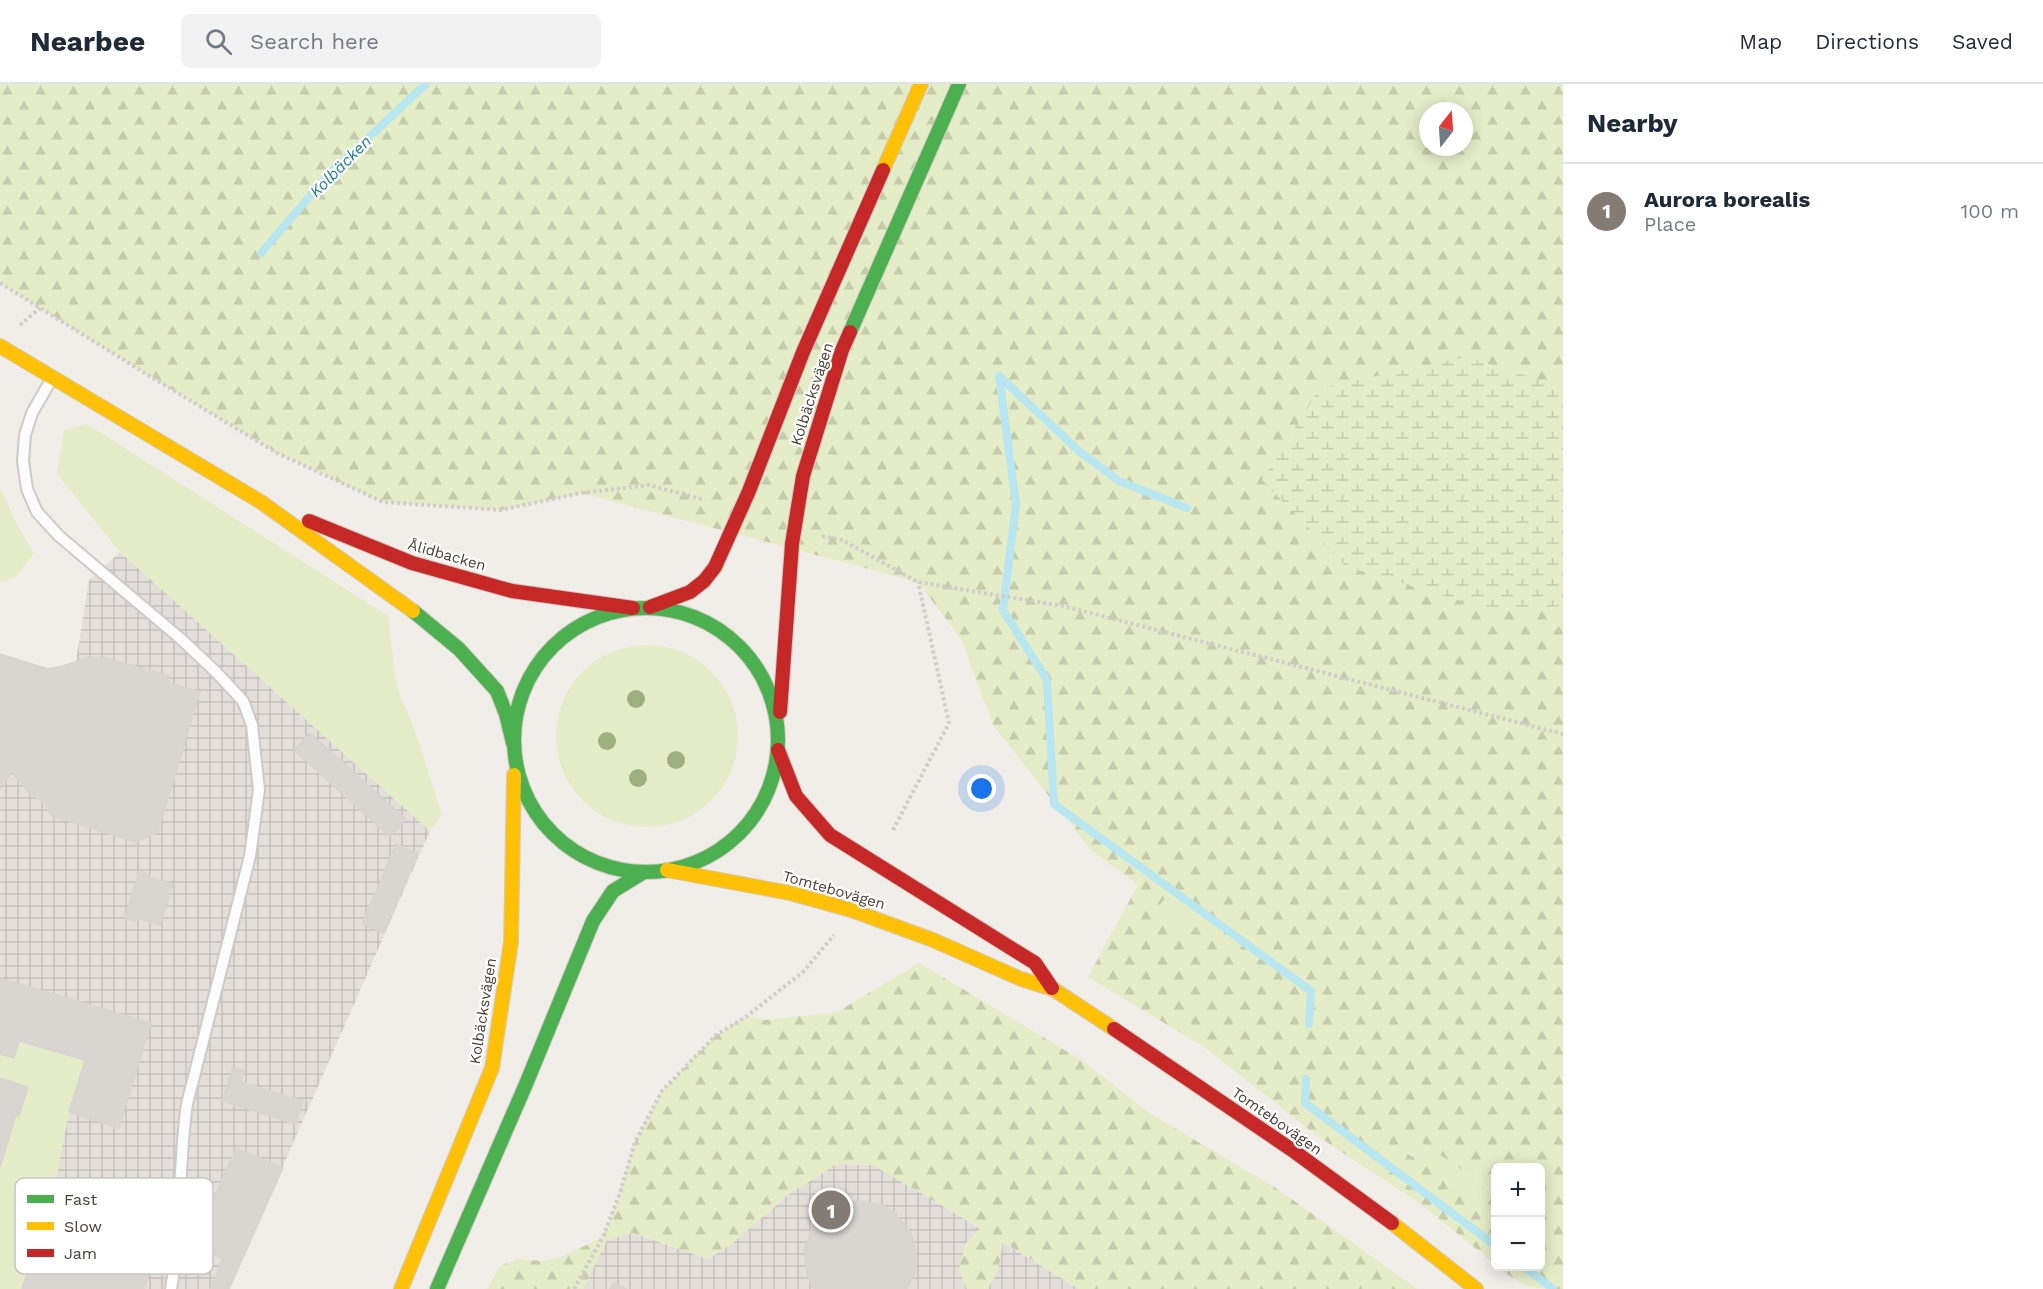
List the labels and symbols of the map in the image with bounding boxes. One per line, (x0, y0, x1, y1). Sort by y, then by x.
north arrow (1419, 102, 1473, 156)
water label: Kolbäcken (306, 132, 375, 201)
street label: Kolbäcksvägen (787, 340, 837, 448)
street label: Ålidbacken (406, 535, 488, 575)
your location (967, 774, 996, 803)
street label: Tomtebovägen (781, 867, 887, 913)
street label: Kolbäcksvägen (466, 957, 500, 1065)
street label: Tomtebovägen (1228, 1083, 1326, 1159)
legend (15, 1178, 213, 1274)
pin: 1 (812, 1188, 850, 1232)
text: Fast (64, 1190, 97, 1209)
text: Slow (64, 1217, 102, 1236)
text: Jam (64, 1244, 97, 1263)

